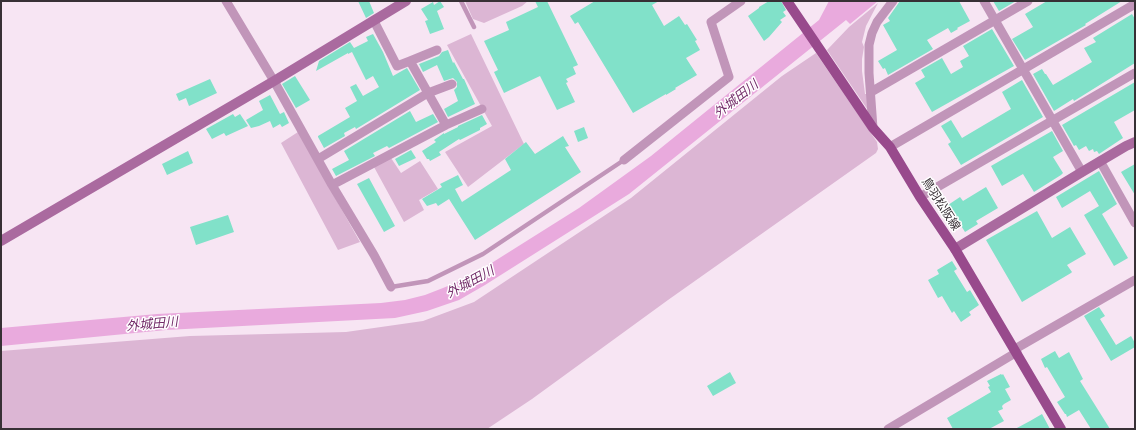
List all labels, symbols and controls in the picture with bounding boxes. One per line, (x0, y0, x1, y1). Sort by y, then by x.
water label: 外城田川 (711, 77, 761, 121)
street label: 鳥羽松阪線 (919, 175, 963, 233)
water label: 外城田川 (443, 263, 497, 301)
water label: 外城田川 (125, 314, 179, 334)

